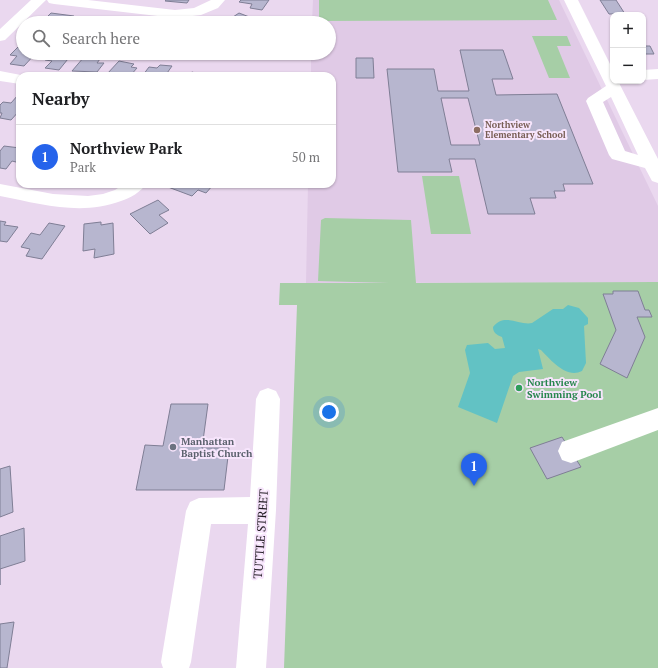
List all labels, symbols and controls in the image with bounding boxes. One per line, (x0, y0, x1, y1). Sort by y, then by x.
map controls (610, 12, 646, 84)
button: + (610, 12, 646, 48)
search box (16, 16, 336, 60)
icon: search (30, 27, 52, 49)
text: Search here (62, 28, 140, 48)
button: − (610, 48, 646, 84)
text: Nearby (32, 87, 90, 110)
place label: Northview Elementary School (485, 119, 566, 141)
marker: Northview Elementary School (472, 125, 482, 135)
text: Northview Park (70, 138, 182, 158)
text: 1 (41, 148, 49, 166)
text: 50 m (292, 148, 320, 166)
text: Park (70, 158, 96, 176)
place label: Northview Swimming Pool (527, 376, 602, 401)
marker: Northview Swimming Pool (514, 383, 524, 393)
your location (319, 402, 339, 422)
place label: Manhattan Baptist Church (181, 435, 253, 460)
marker: Manhattan Baptist Church (168, 442, 178, 452)
pin: 1 (461, 453, 487, 486)
street label: TUTTLE STREET (250, 488, 271, 579)

